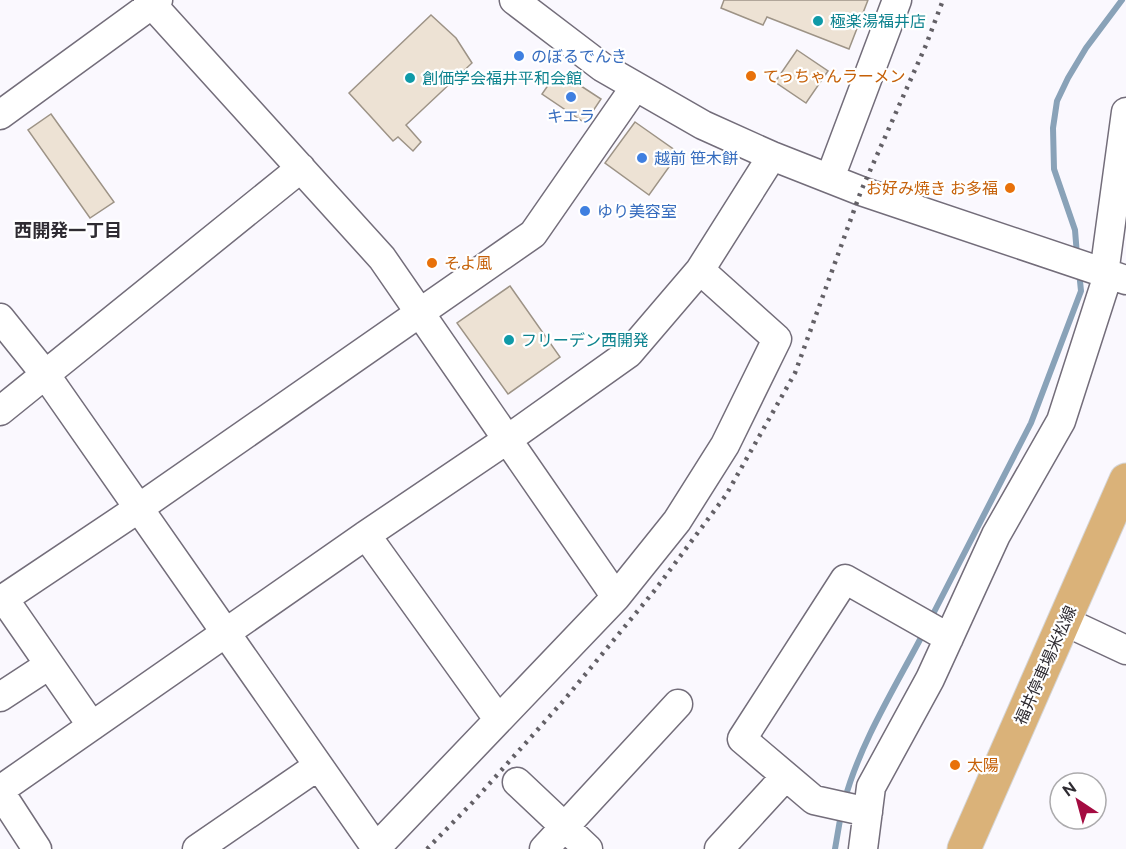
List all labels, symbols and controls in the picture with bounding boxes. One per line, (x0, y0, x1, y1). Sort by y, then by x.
place label: 極楽湯福井店 (830, 12, 926, 31)
marker: 極楽湯福井店 (811, 14, 825, 28)
place label: のぼるでんき (531, 47, 627, 66)
marker: のぼるでんき (512, 49, 526, 63)
place label: てっちゃんラーメン (763, 67, 905, 86)
place label: 創価学会福井平和会館 (422, 69, 582, 88)
marker: てっちゃんラーメン (744, 69, 758, 83)
marker: 創価学会福井平和会館 (403, 71, 417, 85)
marker: キエラ (564, 90, 578, 104)
place label: キエラ (547, 107, 595, 126)
place label: 越前 笹木餅 (654, 149, 738, 168)
marker: 越前 笹木餅 (635, 151, 649, 165)
place label: お好み焼き お多福 (866, 179, 998, 198)
marker: お好み焼き お多福 (1003, 181, 1017, 195)
place label: ゆり美容室 (597, 202, 677, 221)
marker: ゆり美容室 (578, 204, 592, 218)
district label: 西開発一丁目 (14, 220, 122, 241)
place label: そよ風 (444, 254, 492, 273)
marker: そよ風 (425, 256, 439, 270)
place label: フリーデン西開発 (521, 331, 649, 350)
marker: フリーデン西開発 (502, 333, 516, 347)
street label: 福井停車場米松線 (1011, 603, 1080, 728)
place label: 太陽 (967, 756, 999, 775)
marker: 太陽 (948, 758, 962, 772)
north arrow (1048, 771, 1108, 831)
text: N (1059, 778, 1080, 801)

